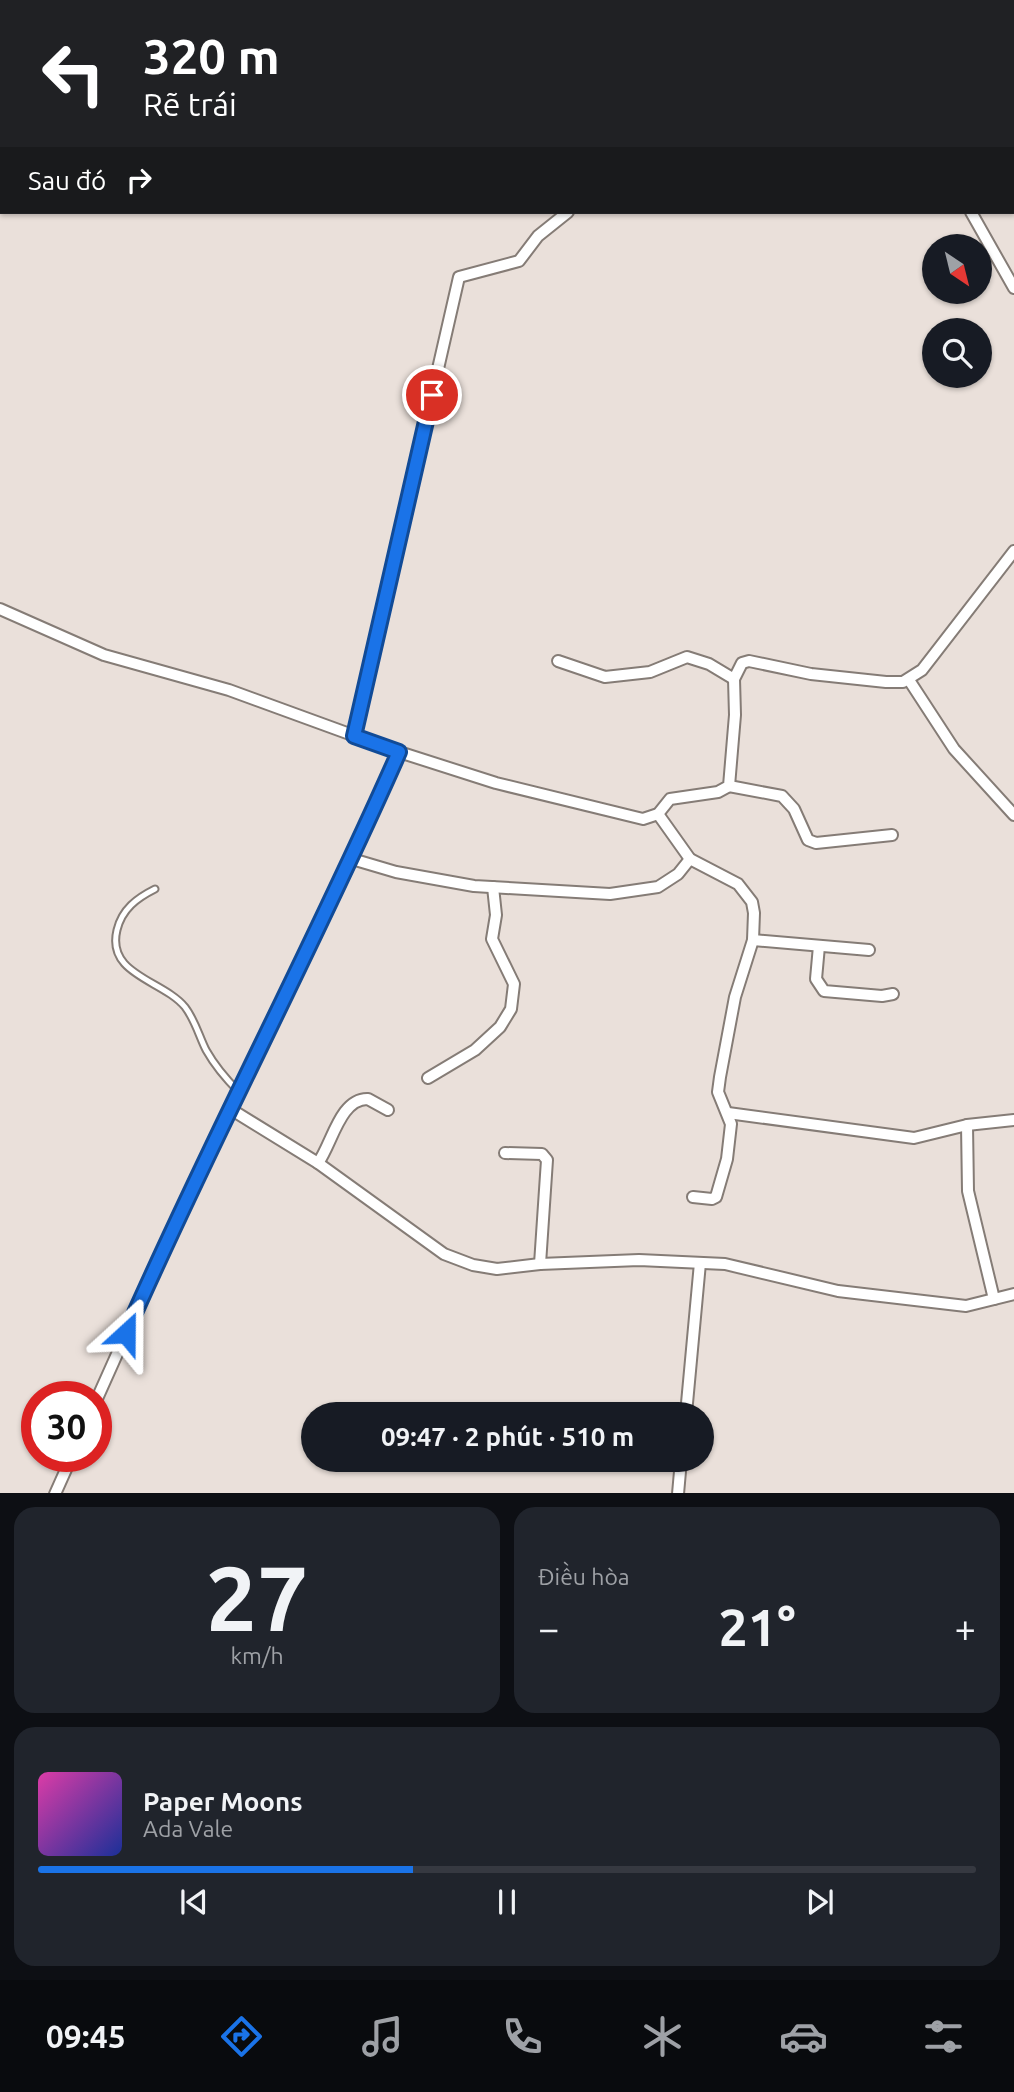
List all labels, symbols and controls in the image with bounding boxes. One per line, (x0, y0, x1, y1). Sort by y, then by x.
icon: left (28, 28, 119, 119)
text: 320 m (143, 28, 280, 83)
text: Rẽ trái (143, 86, 237, 122)
icon: right (120, 161, 158, 199)
text: Sau đó (28, 166, 106, 195)
north arrow (922, 234, 992, 304)
map controls (922, 234, 992, 388)
button: search (922, 318, 992, 388)
pin (402, 365, 462, 425)
icon: arrive (413, 376, 451, 414)
position arrow (89, 1296, 163, 1370)
speed limit sign: 30 (21, 1381, 112, 1472)
text: 09:47 · 2 phút · 510 m (381, 1422, 634, 1451)
text: 27 (206, 1546, 308, 1648)
text: Điều hòa (538, 1564, 630, 1589)
text: 21° (718, 1598, 796, 1656)
text: − (538, 1607, 559, 1649)
text: + (955, 1607, 976, 1649)
text: km/h (230, 1643, 284, 1668)
text: Paper Moons (143, 1787, 302, 1816)
text: Ada Vale (143, 1816, 233, 1841)
icon: previous (175, 1883, 213, 1921)
icon: pause (488, 1883, 526, 1921)
icon: next (801, 1883, 839, 1921)
icon: directions (217, 2012, 266, 2061)
icon: music (358, 2012, 407, 2061)
icon: phone (498, 2012, 547, 2061)
icon: climate (638, 2012, 687, 2061)
icon: car (779, 2012, 828, 2061)
icon: filters (919, 2012, 968, 2061)
text: 09:45 (46, 2018, 126, 2054)

